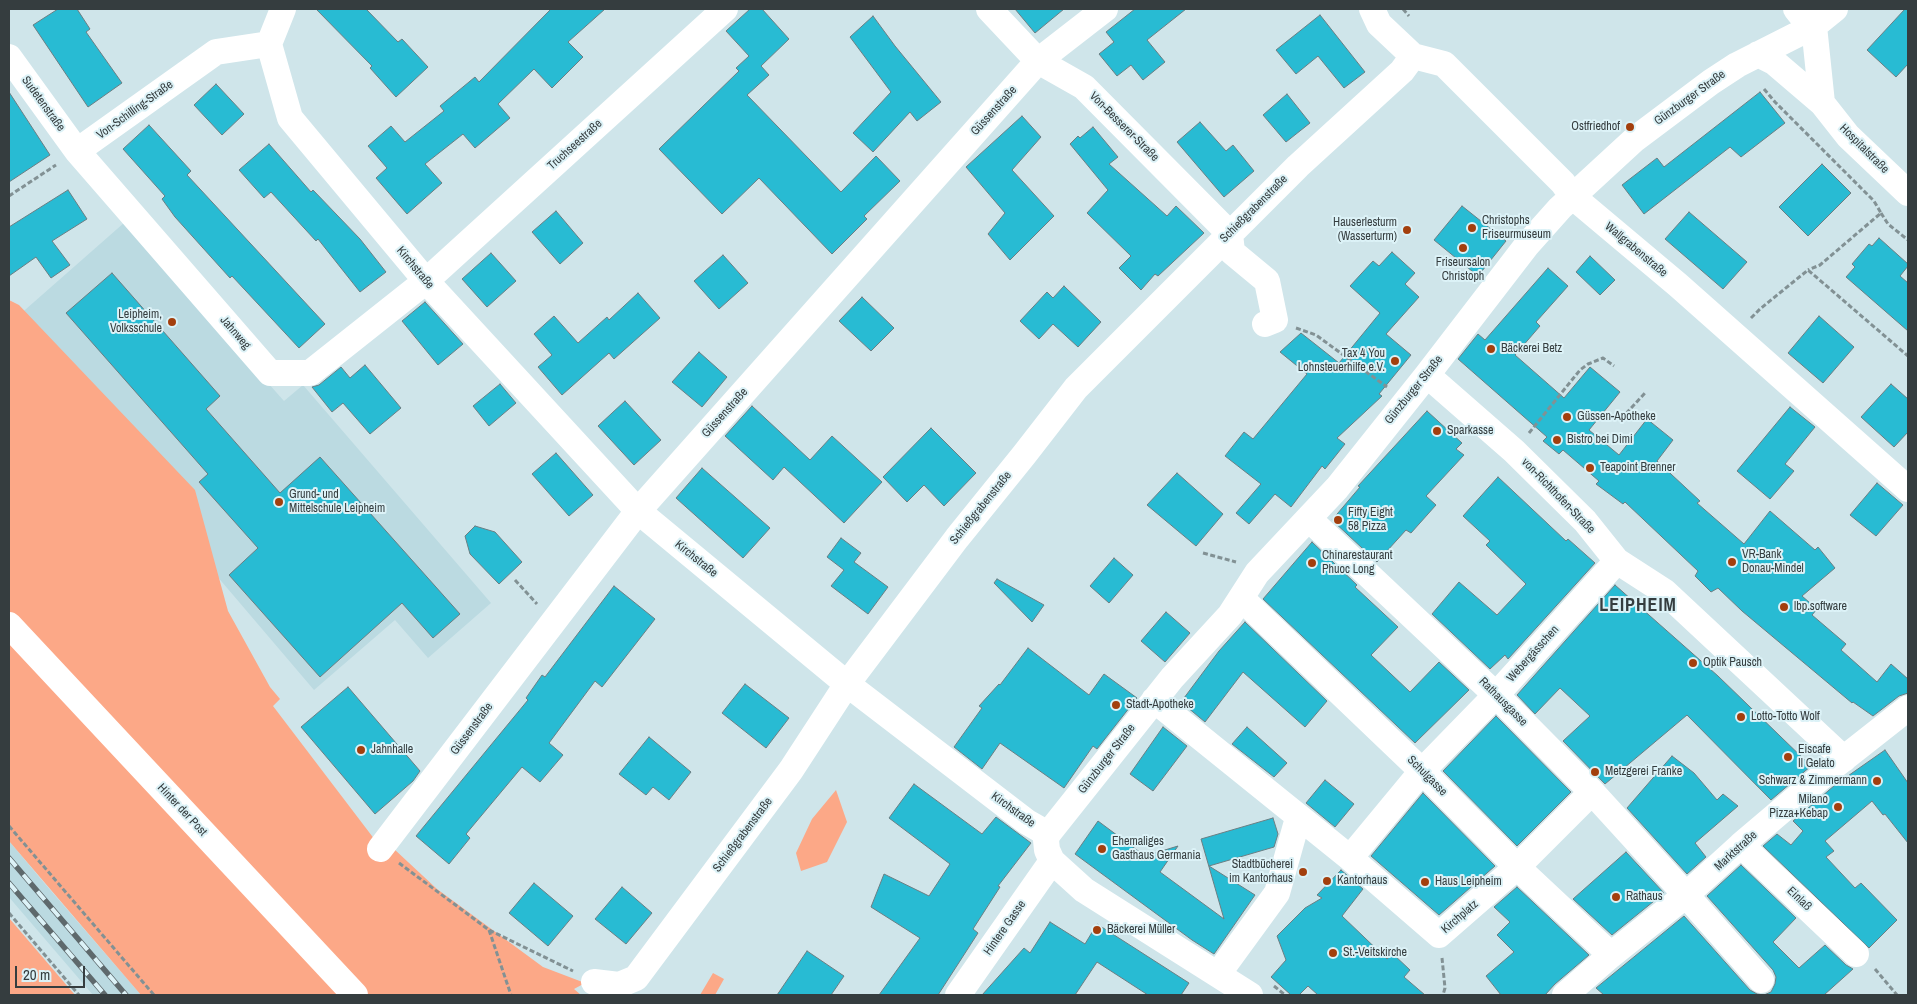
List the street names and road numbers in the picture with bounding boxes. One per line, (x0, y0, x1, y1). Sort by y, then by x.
street label: Günzburger Straße (1652, 67, 1728, 129)
street label: Sudetenstraße (18, 74, 68, 134)
street label: Von-Schilling-Straße (94, 77, 176, 143)
street label: Güssenstraße (968, 83, 1020, 139)
street label: Von-Besserer-Straße (1086, 89, 1162, 165)
street label: Truchseestraße (545, 117, 605, 173)
street label: Hospitalstraße (1836, 121, 1892, 177)
street label: Schießgrabenstraße (1217, 172, 1291, 246)
street label: Wallgrabenstraße (1602, 220, 1670, 280)
street label: Kirchstraße (393, 244, 437, 292)
street label: Jahnweg (217, 313, 253, 353)
street label: Günzburger Straße (1382, 353, 1446, 427)
street label: Güssenstraße (699, 385, 751, 441)
street label: von-Richthofen-Straße (1518, 455, 1598, 537)
street label: Schießgrabenstraße (947, 469, 1015, 547)
street label: Kirchstraße (672, 537, 720, 581)
street label: Webergässchen (1504, 623, 1562, 685)
street label: Rathausgasse (1476, 675, 1530, 729)
street label: Güssenstraße (448, 700, 496, 758)
street label: Günzburger Straße (1075, 721, 1139, 797)
street label: Schulgasse (1404, 753, 1450, 799)
street label: Hinter der Post (154, 781, 210, 839)
street label: Kirchstraße (988, 789, 1038, 831)
street label: Schießgrabenstraße (710, 795, 776, 875)
street label: Marktstraße (1712, 828, 1760, 874)
street label: Einlaß (1784, 884, 1814, 914)
street label: Kirchplatz (1439, 897, 1481, 937)
street label: Hintere Gasse (981, 898, 1029, 958)

